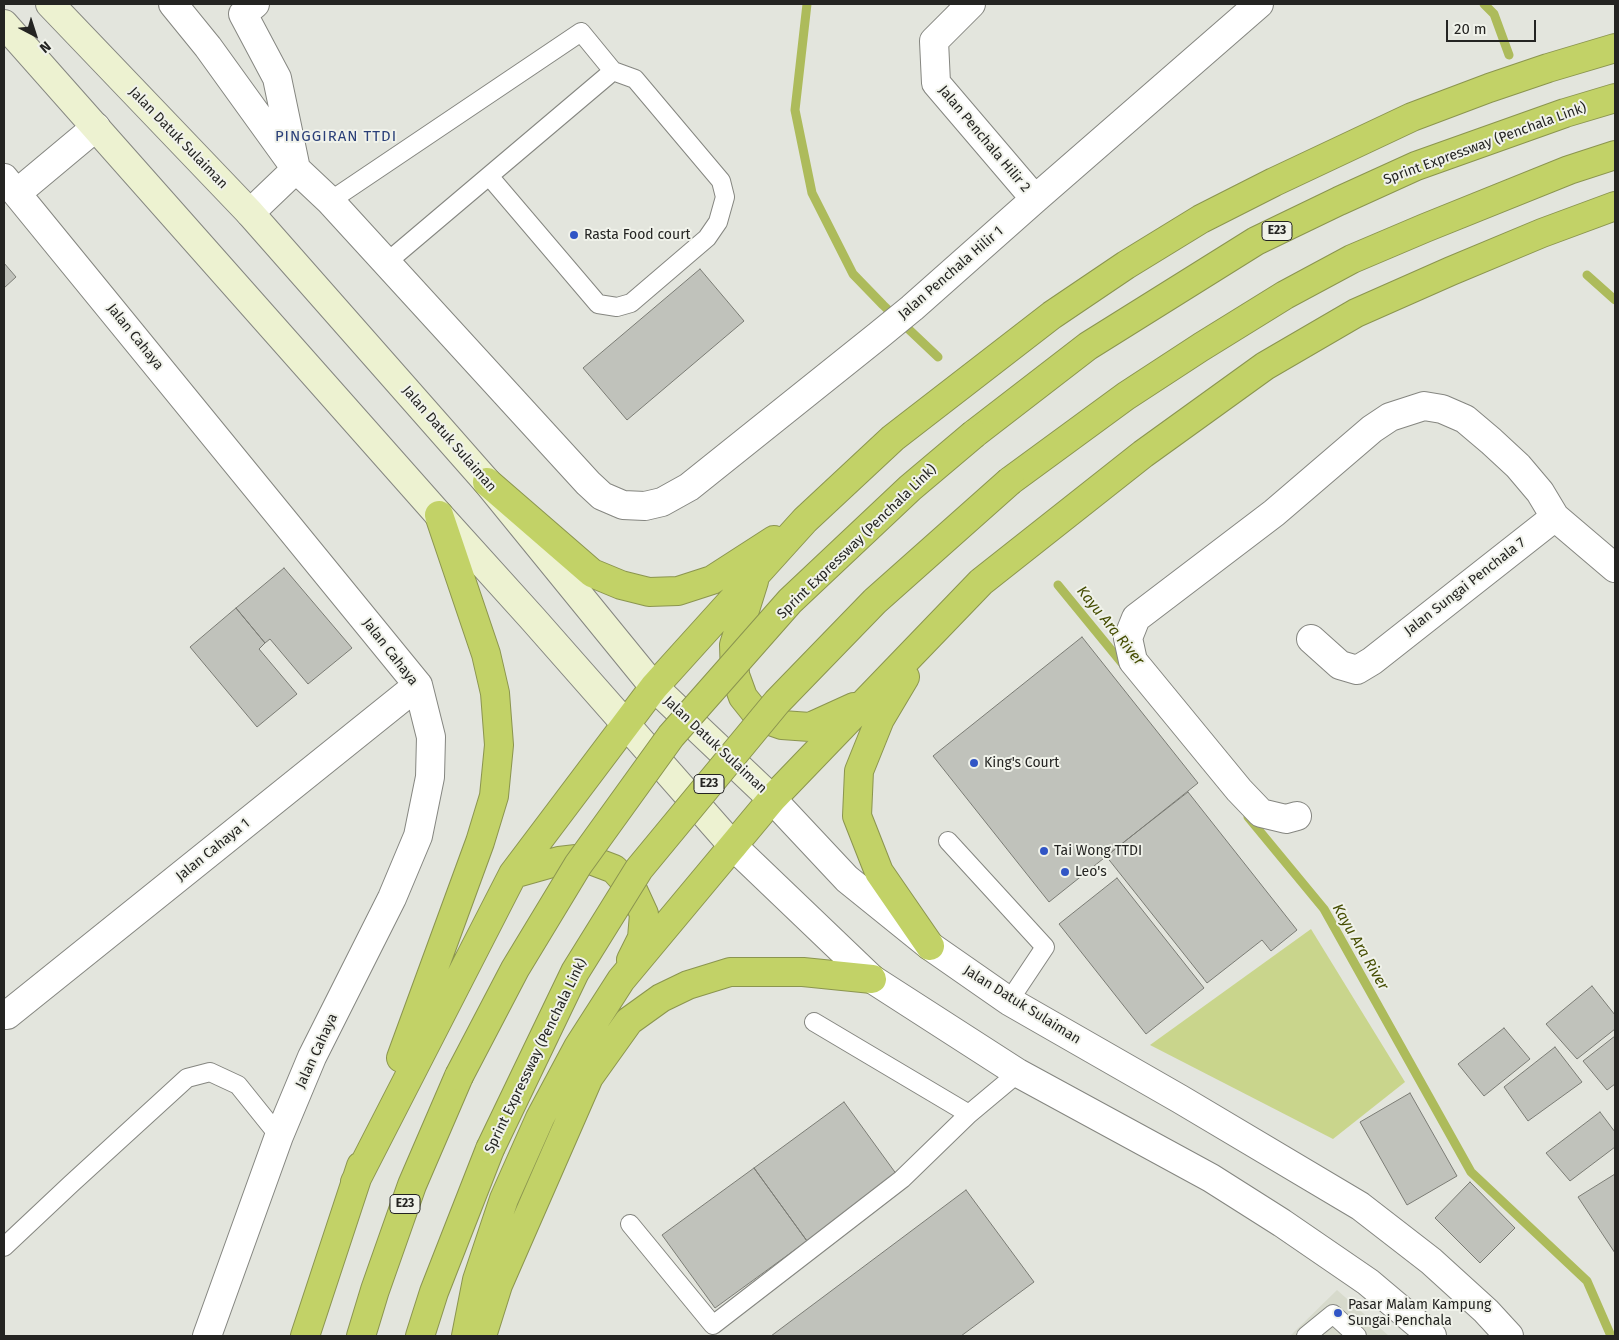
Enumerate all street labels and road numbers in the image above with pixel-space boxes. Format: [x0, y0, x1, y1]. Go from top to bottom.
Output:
street label: Jalan Penchala Hilir 2 [934, 82, 1034, 196]
street label: Jalan Datuk Sulaiman [125, 84, 231, 192]
street label: Sprint Expressway (Penchala Link) [1381, 99, 1589, 189]
road number: E23 [1262, 222, 1292, 240]
street label: Jalan Penchala Hilir 1 [895, 223, 1007, 323]
street label: Jalan Cahaya [103, 300, 167, 374]
street label: Jalan Datuk Sulaiman [398, 383, 500, 495]
street label: Sprint Expressway (Penchala Link) [774, 461, 940, 623]
street label: Jalan Sungai Penchala 7 [1401, 534, 1529, 640]
street label: Jalan Cahaya [359, 615, 421, 689]
street label: Jalan Datuk Sulaiman [660, 693, 770, 797]
road number: E23 [694, 774, 724, 794]
street label: Jalan Cahaya 1 [173, 815, 253, 885]
street label: Sprint Expressway (Penchala Link) [481, 956, 591, 1156]
street label: Jalan Datuk Sulaiman [960, 962, 1084, 1048]
street label: Jalan Cahaya [292, 1011, 342, 1091]
road number: E23 [390, 1194, 420, 1214]

